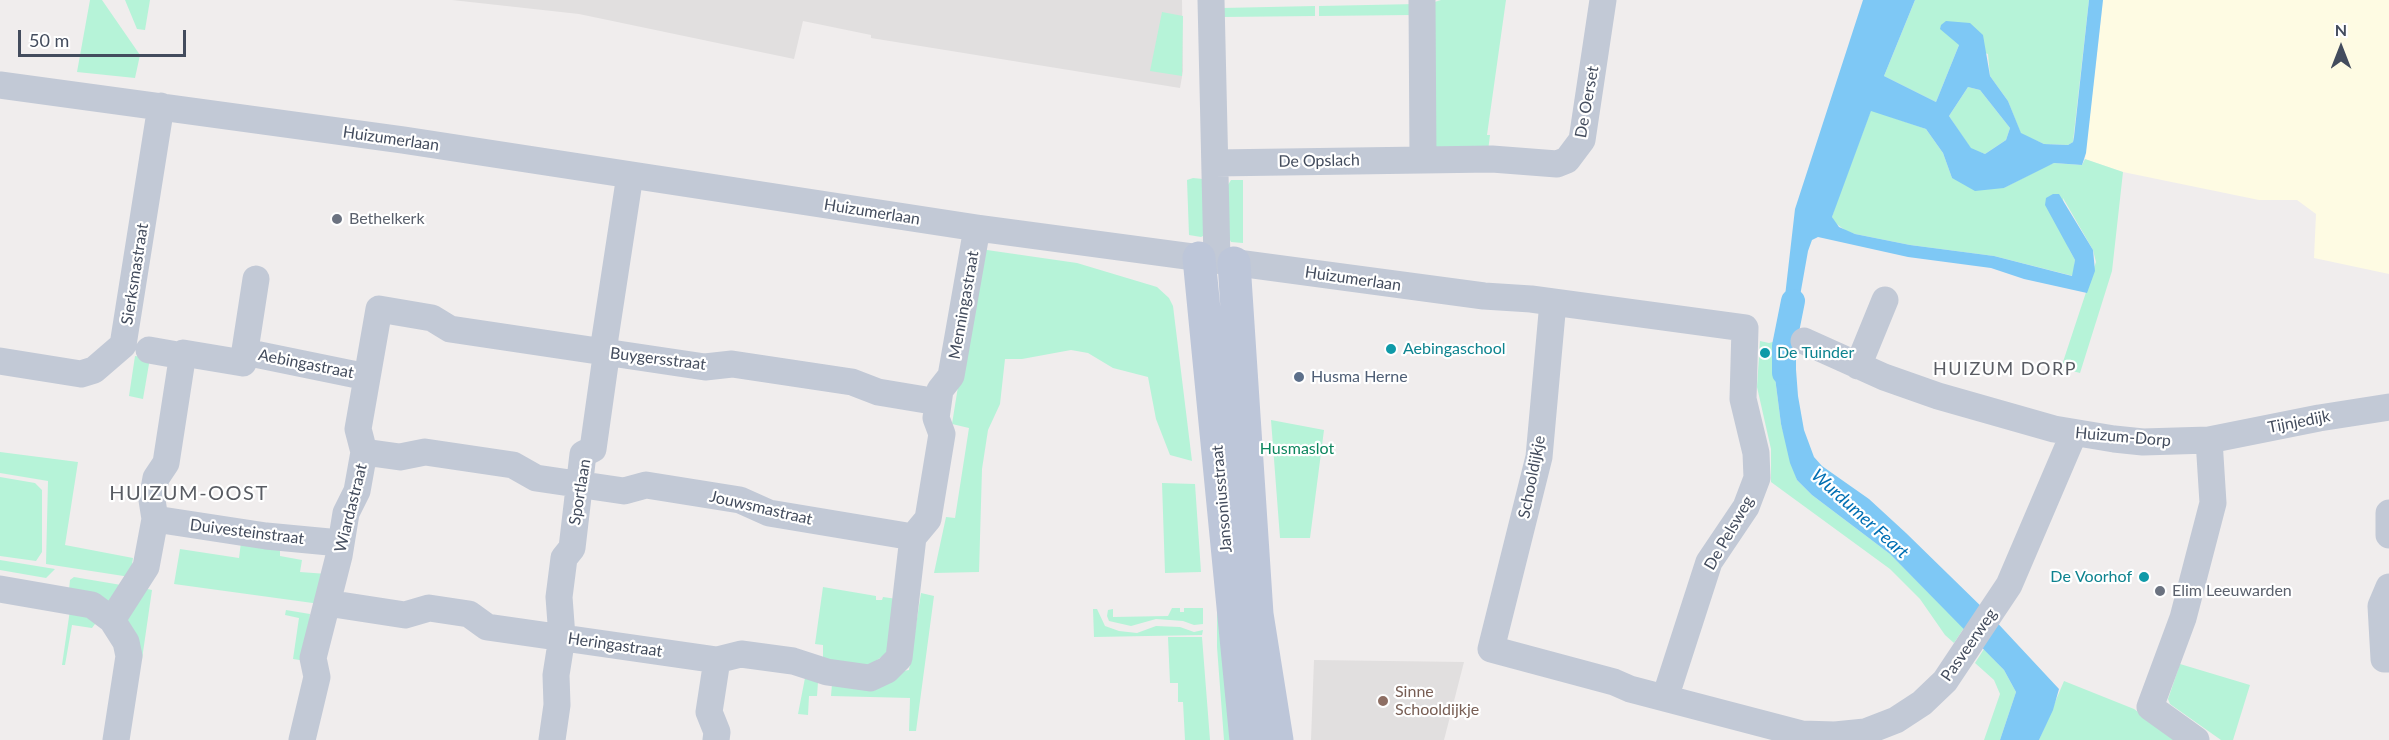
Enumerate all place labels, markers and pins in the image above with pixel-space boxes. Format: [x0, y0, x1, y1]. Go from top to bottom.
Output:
place label: Bethelkerk [349, 209, 425, 229]
marker: Bethelkerk [330, 212, 344, 226]
place label: Aebingaschool [1403, 339, 1505, 359]
marker: Aebingaschool [1384, 342, 1398, 356]
place label: De Tuinder [1777, 343, 1854, 363]
marker: De Tuinder [1758, 346, 1772, 360]
place label: Husma Herne [1311, 367, 1408, 387]
marker: Husma Herne [1292, 370, 1306, 384]
place label: De Voorhof [2050, 567, 2132, 587]
marker: De Voorhof [2137, 570, 2151, 584]
place label: Elim Leeuwarden [2172, 581, 2292, 601]
marker: Elim Leeuwarden [2153, 584, 2167, 598]
place label: Sinne Schooldijkje [1395, 682, 1479, 720]
marker: Sinne Schooldijkje [1376, 694, 1390, 708]

